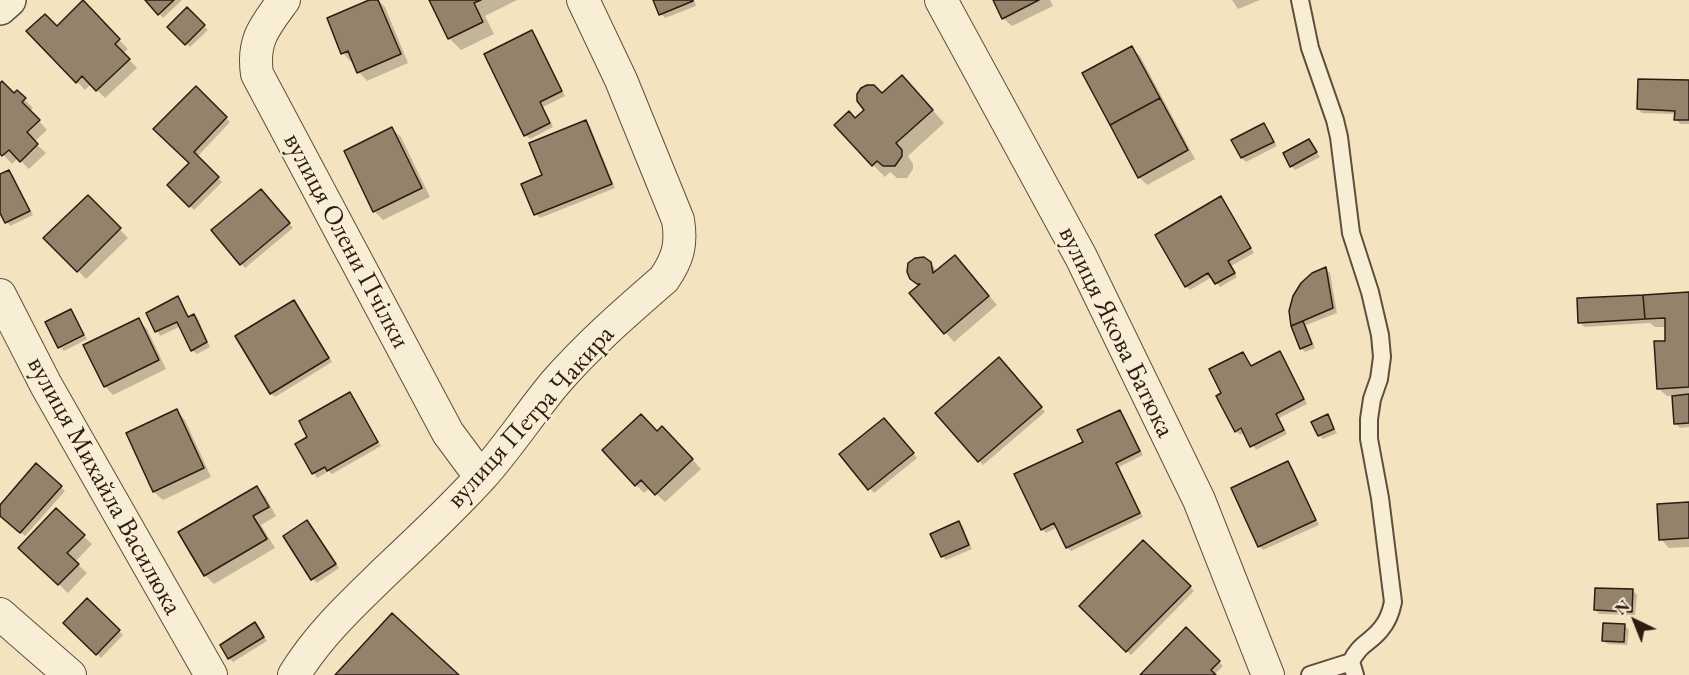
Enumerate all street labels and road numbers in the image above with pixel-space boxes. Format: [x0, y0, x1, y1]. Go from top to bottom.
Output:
street label: вулиця Олени Пчілки [276, 128, 416, 354]
street label: вулиця Якова Батюка [1051, 221, 1181, 443]
street label: вулиця Петра Чакира [440, 319, 622, 515]
street label: вулиця Михайла Василюка [19, 351, 189, 621]

